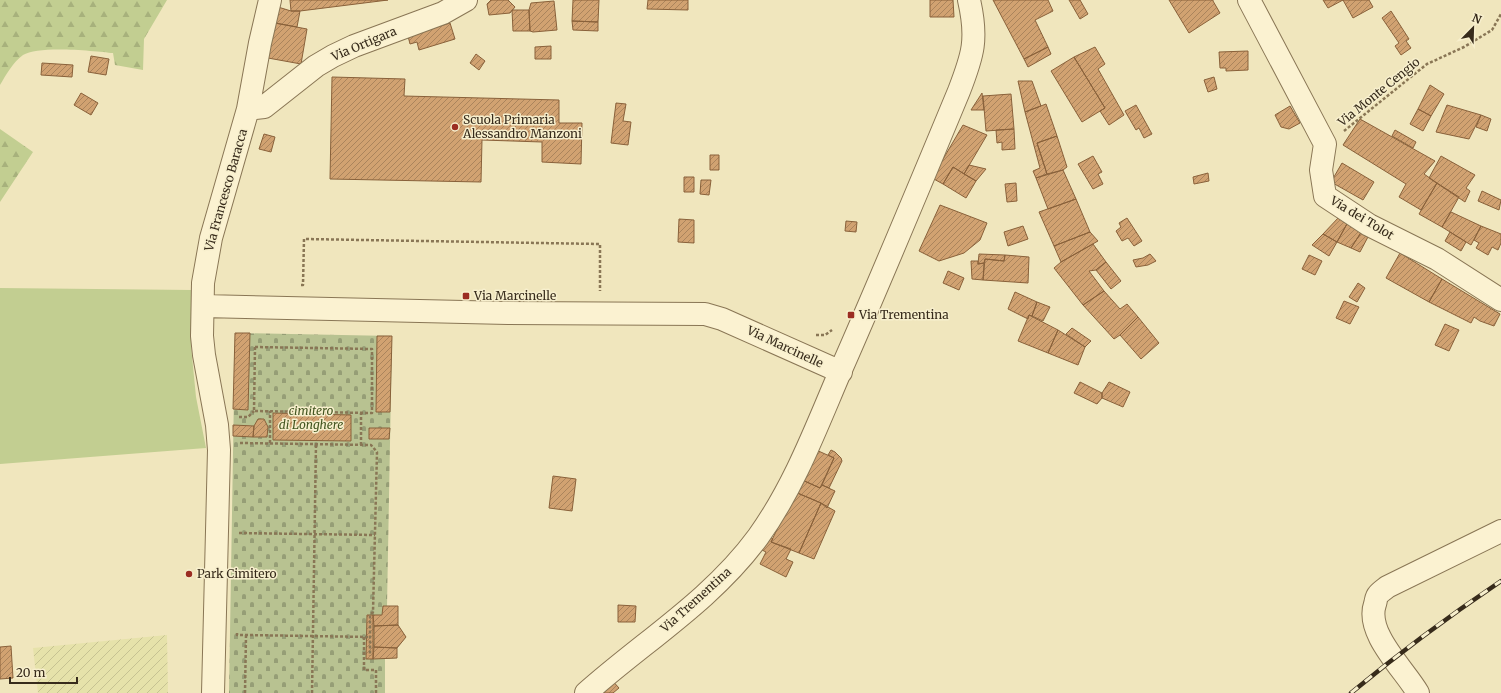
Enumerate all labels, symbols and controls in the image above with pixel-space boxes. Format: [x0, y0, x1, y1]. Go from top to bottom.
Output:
north arrow [1453, 8, 1493, 48]
text: N [1470, 11, 1484, 27]
street label: Via Ortigara [328, 23, 399, 64]
street label: Via Monte Cengio [1334, 54, 1423, 130]
place label: Scuola Primaria Alessandro Manzoni [462, 112, 582, 141]
marker: Scuola Primaria Alessandro Manzoni [450, 122, 460, 132]
street label: Via Francesco Baracca [201, 126, 250, 254]
street label: Via dei Tolot [1327, 192, 1397, 243]
place label: Via Marcinelle [473, 288, 556, 303]
marker: Via Marcinelle [461, 291, 471, 301]
place label: Via Trementina [858, 307, 949, 322]
marker: Via Trementina [846, 310, 856, 320]
street label: Via Marcinelle [744, 322, 826, 371]
park label: cimitero di Longhere [279, 403, 343, 432]
street label: Via Trementina [657, 564, 734, 636]
place label: Park Cimitero [197, 566, 276, 581]
marker: Park Cimitero [184, 569, 194, 579]
scale bar [10, 659, 77, 685]
text: 20 m [16, 665, 45, 680]

